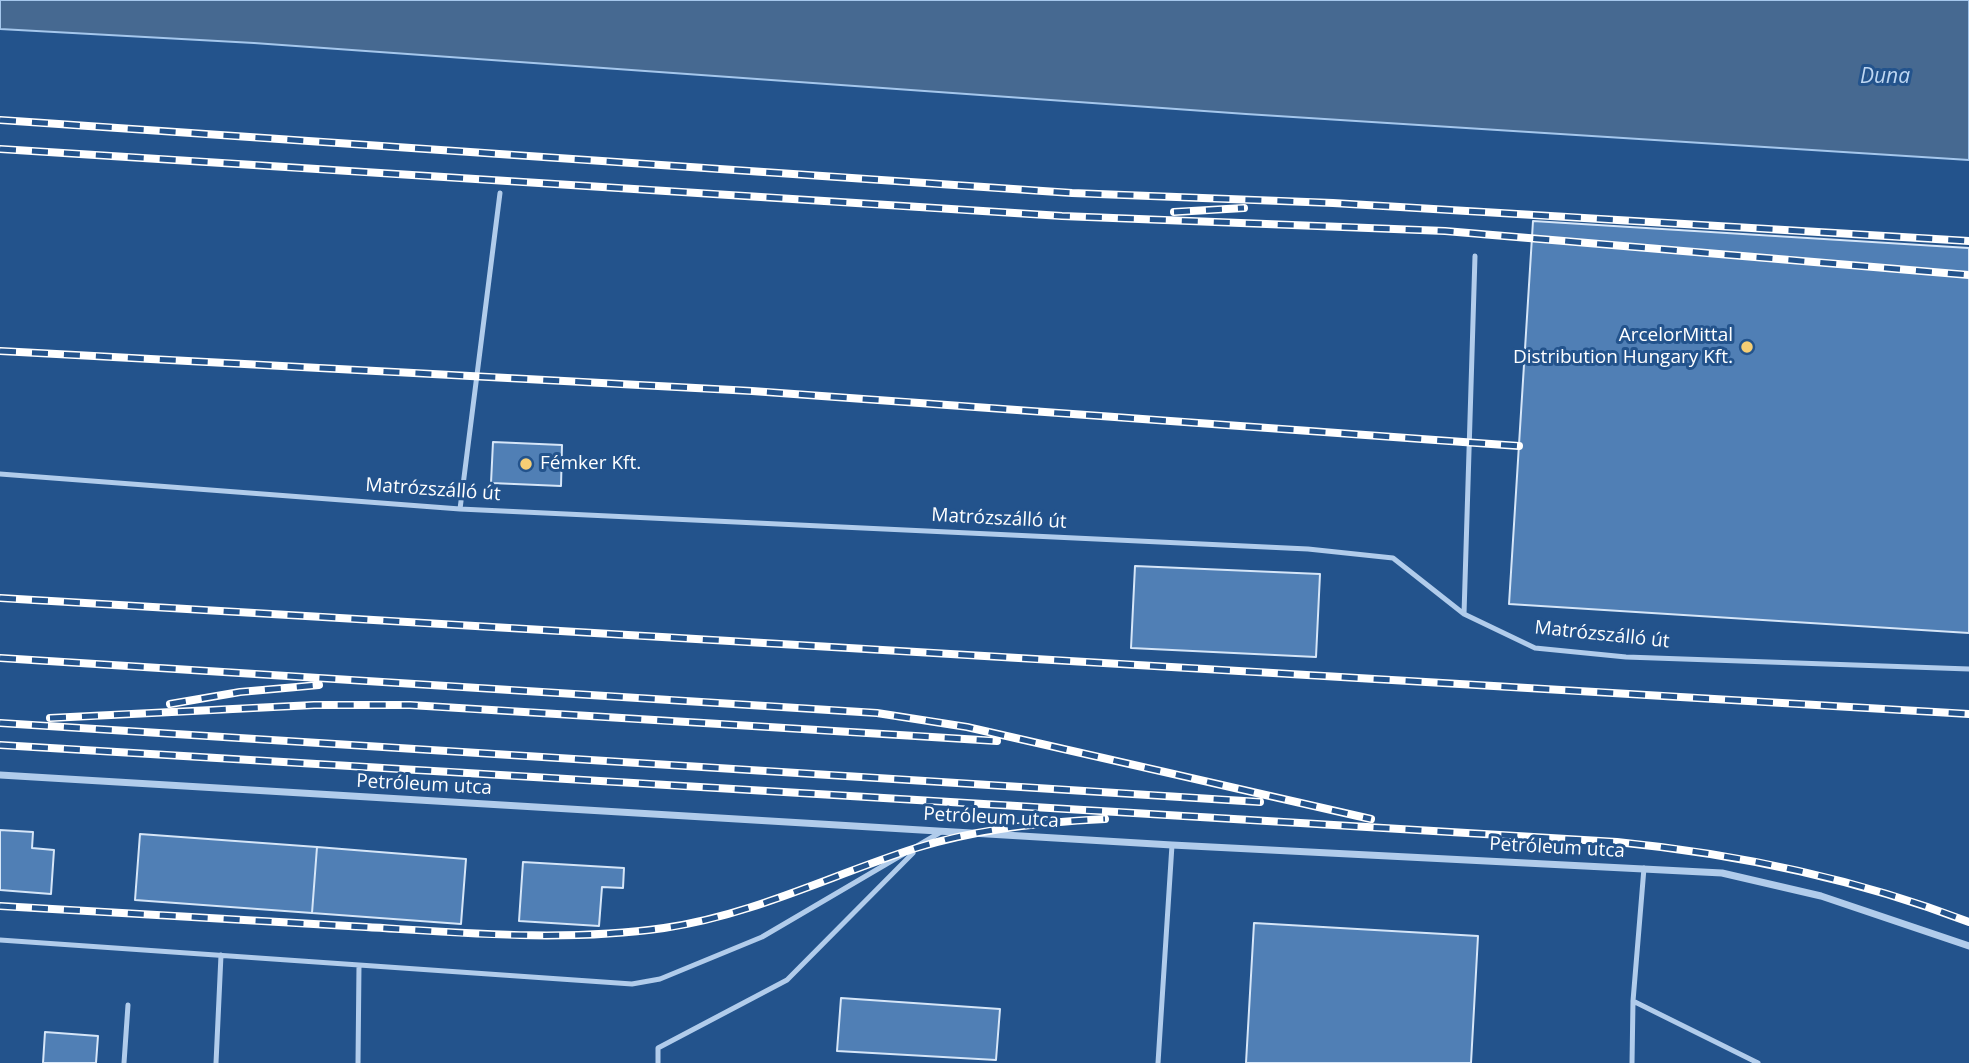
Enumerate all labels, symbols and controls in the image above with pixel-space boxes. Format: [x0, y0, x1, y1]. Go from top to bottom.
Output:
water label: Duna [1860, 64, 1910, 90]
place label: ArcelorMittal Distribution Hungary Kft. [1513, 325, 1733, 369]
marker: ArcelorMittal Distribution Hungary Kft. [1739, 339, 1755, 355]
place label: Fémker Kft. [540, 453, 641, 475]
marker: Fémker Kft. [518, 456, 534, 472]
street label: Matrózszálló út [365, 474, 501, 506]
street label: Matrózszálló út [931, 504, 1067, 534]
street label: Matrózszálló út [1533, 617, 1671, 653]
street label: Petróleum utca [356, 770, 492, 800]
street label: Petróleum utca [923, 803, 1059, 833]
street label: Petróleum utca [1489, 833, 1625, 863]

